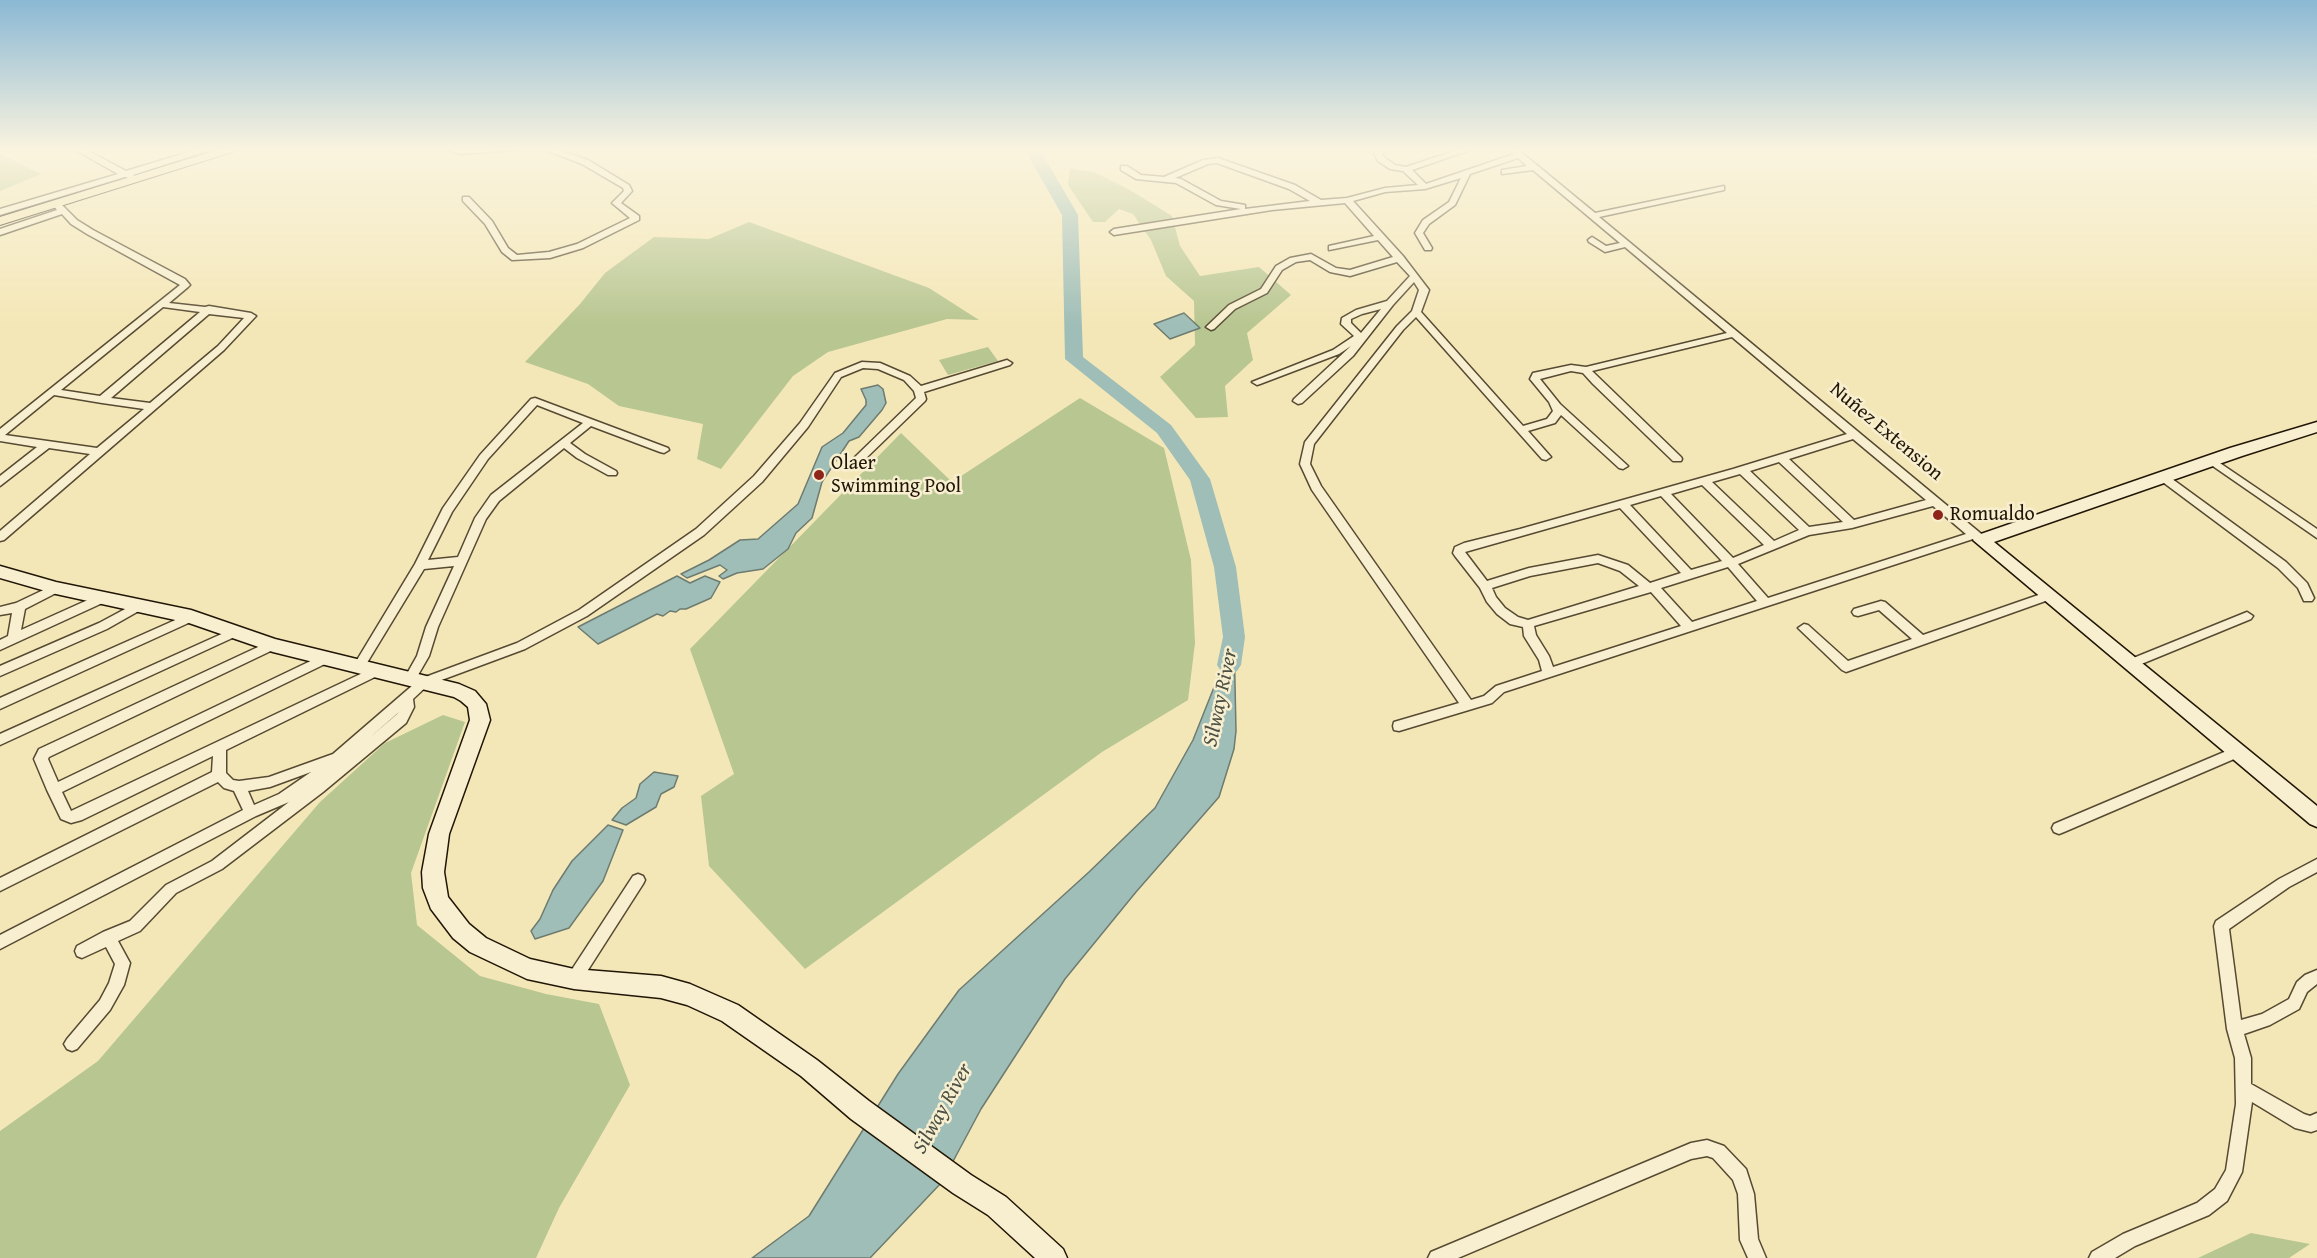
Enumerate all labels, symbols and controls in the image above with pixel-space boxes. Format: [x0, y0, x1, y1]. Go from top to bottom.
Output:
street label: Nuñez Extension [1824, 378, 1948, 486]
place label: Olaer Swimming Pool [831, 452, 961, 499]
marker: Olaer Swimming Pool [812, 468, 826, 482]
place label: Romualdo [1950, 503, 2035, 527]
marker: Romualdo [1931, 508, 1945, 522]
water label: Silway River [1198, 647, 1244, 749]
water label: Silway River [908, 1059, 978, 1159]

